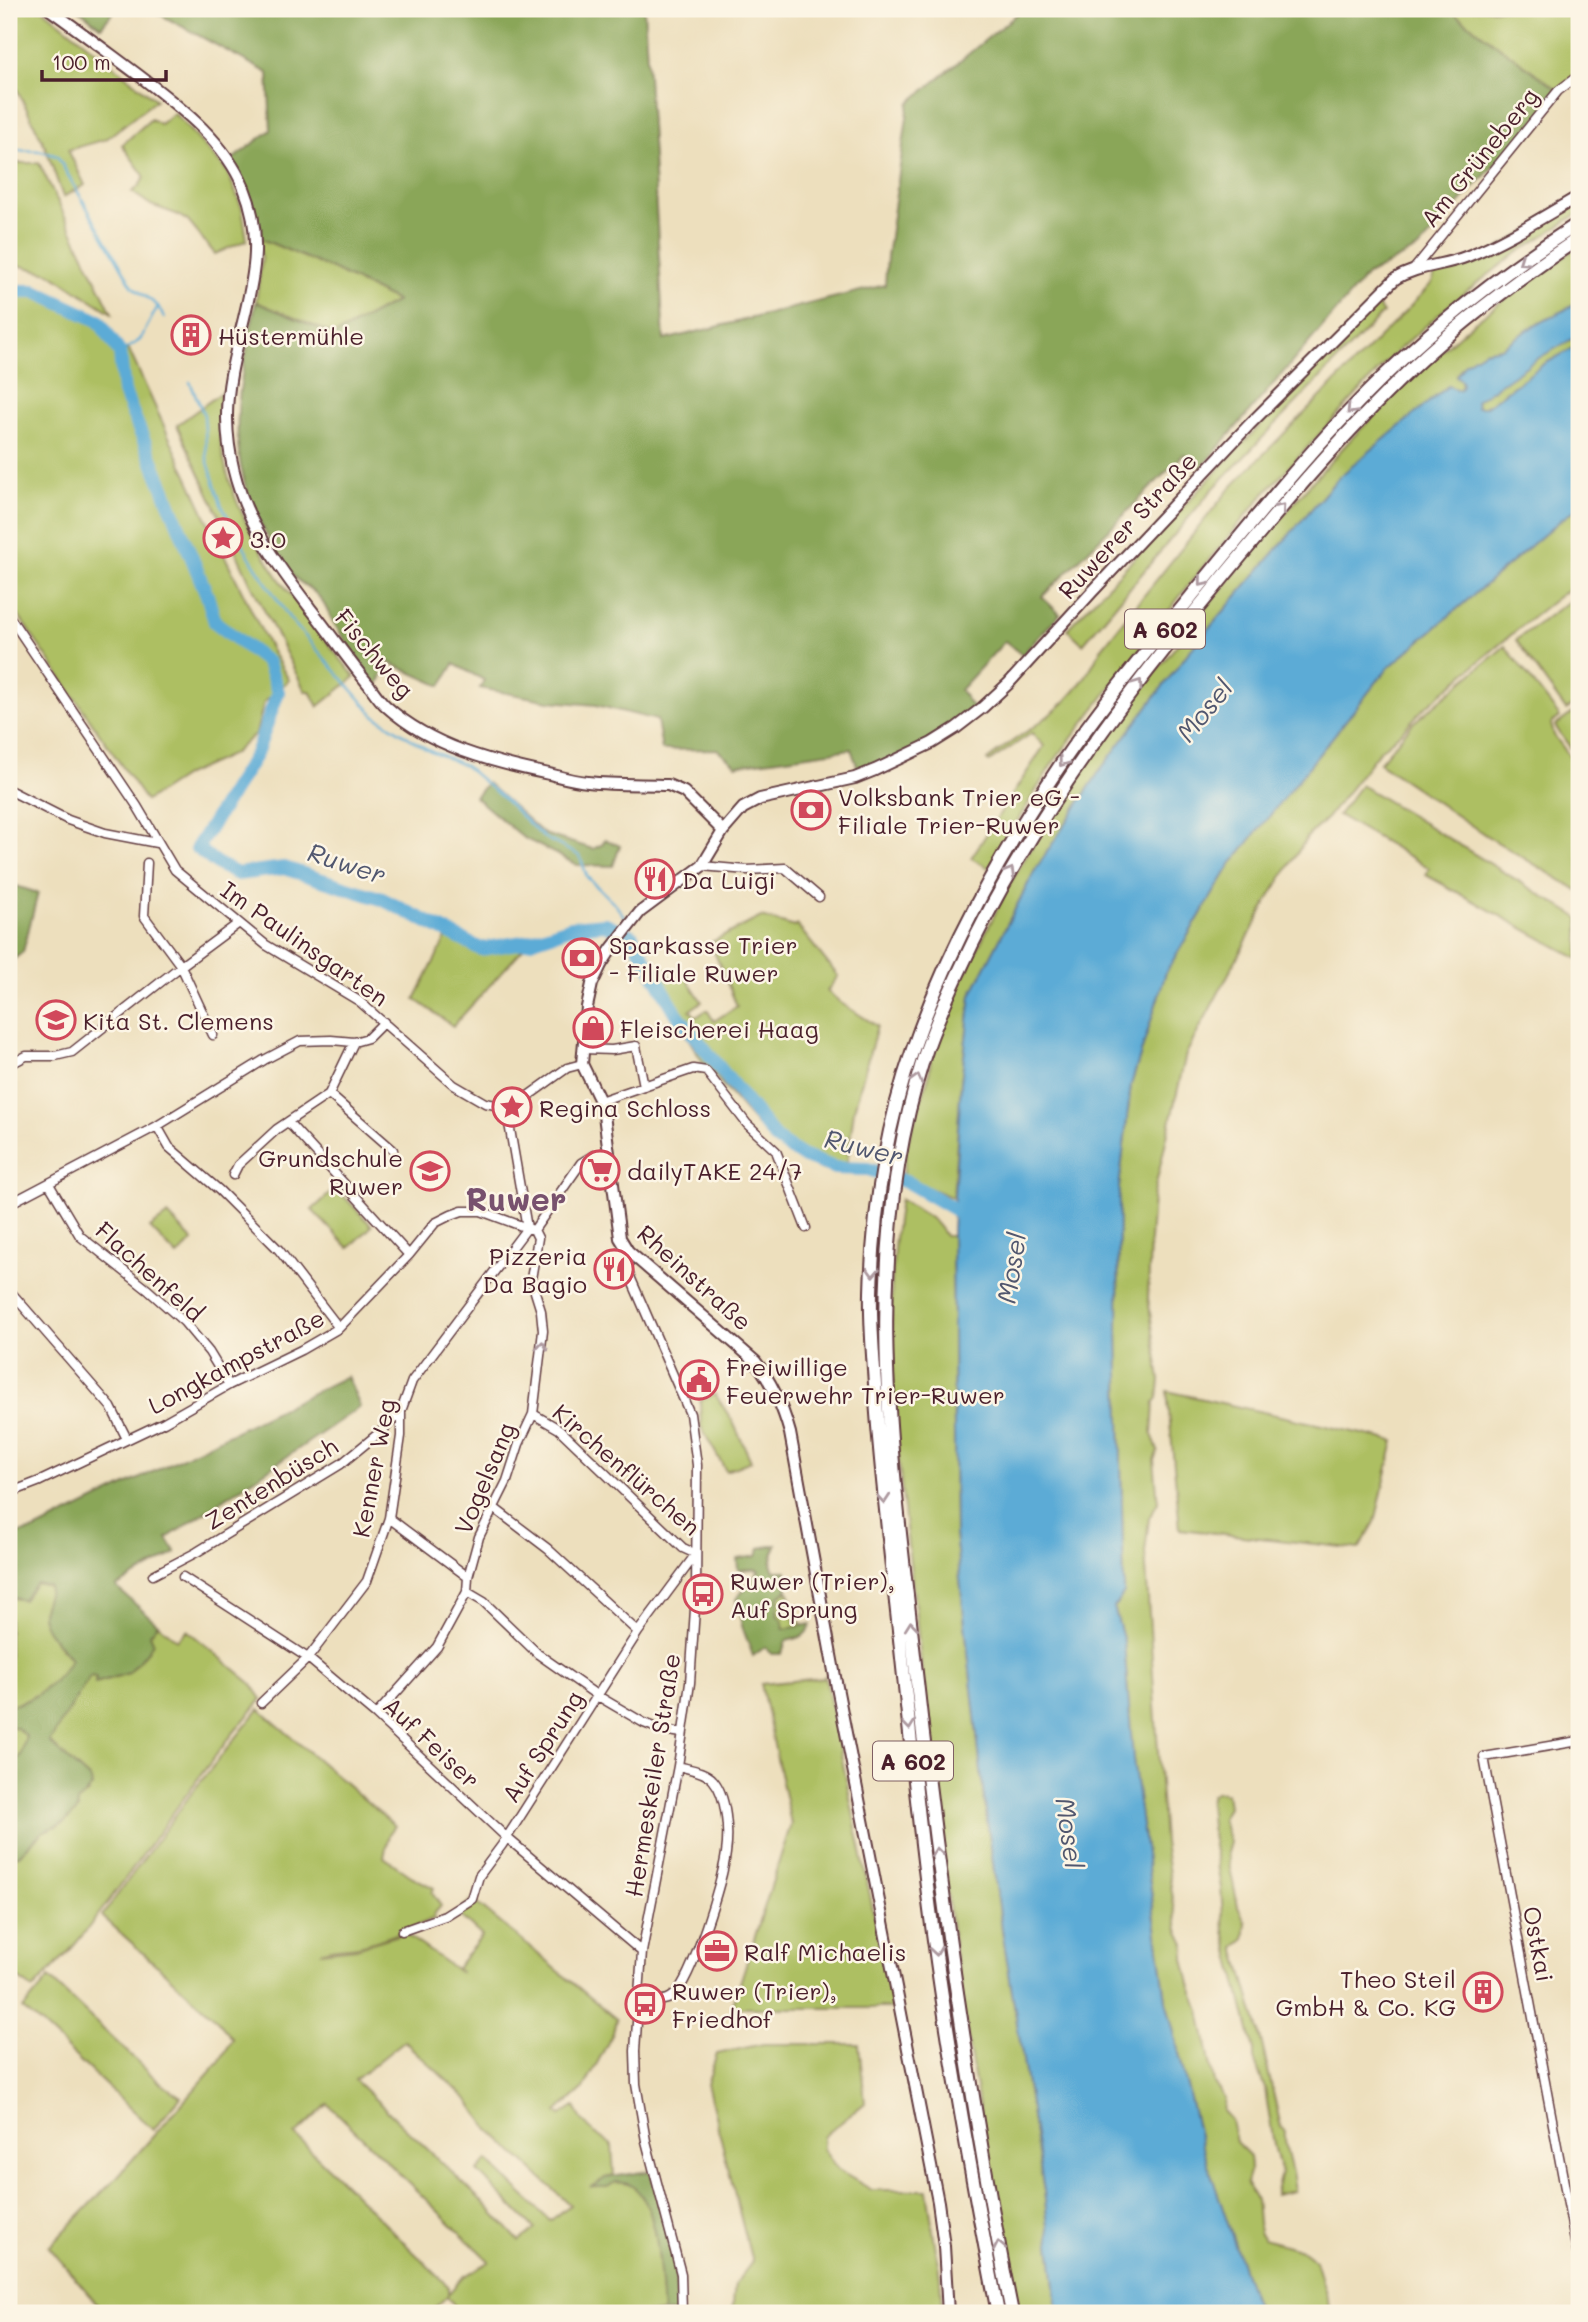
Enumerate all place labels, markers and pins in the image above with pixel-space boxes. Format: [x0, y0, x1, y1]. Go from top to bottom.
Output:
building icon: Hüstermühle [170, 314, 212, 356]
place label: Hüstermühle [218, 320, 364, 351]
place icon: 3.0 [202, 517, 244, 559]
place label: 3.0 [250, 523, 286, 554]
place label: Volksbank Trier eG - Filiale Trier-Ruwer [838, 781, 1080, 840]
bank icon: Volksbank Trier eG - Filiale Trier-Ruwer [790, 789, 832, 831]
restaurant icon: Da Luigi [634, 858, 676, 900]
place label: Da Luigi [682, 864, 775, 895]
place label: Sparkasse Trier - Filiale Ruwer [609, 929, 798, 988]
bank icon: Sparkasse Trier - Filiale Ruwer [561, 937, 603, 979]
school or university icon: Kita St. Clemens [35, 999, 77, 1041]
place label: Kita St. Clemens [83, 1005, 274, 1036]
shop icon: Fleischerei Haag [572, 1007, 614, 1049]
place label: Fleischerei Haag [620, 1013, 819, 1044]
place icon: Regina Schloss [491, 1086, 533, 1128]
place label: Regina Schloss [539, 1092, 711, 1123]
place label: Grundschule Ruwer [258, 1142, 403, 1201]
supermarket icon: dailyTAKE 24/7 [579, 1149, 621, 1191]
school or university icon: Grundschule Ruwer [409, 1150, 451, 1192]
place label: dailyTAKE 24/7 [627, 1155, 802, 1186]
place label: Pizzeria Da Bagio [483, 1240, 587, 1299]
restaurant icon: Pizzeria Da Bagio [593, 1248, 635, 1290]
place label: Freiwillige Feuerwehr Trier-Ruwer [726, 1351, 1005, 1410]
public building icon: Freiwillige Feuerwehr Trier-Ruwer [678, 1359, 720, 1401]
place label: Ruwer (Trier), Auf Sprung [730, 1565, 895, 1624]
bus stop icon: Ruwer (Trier), Auf Sprung [682, 1573, 724, 1615]
office icon: Ralf Michaelis [696, 1930, 738, 1972]
place label: Ralf Michaelis [744, 1936, 906, 1967]
place label: Theo Steil GmbH & Co. KG [1275, 1963, 1456, 2022]
building icon: Theo Steil GmbH & Co. KG [1462, 1971, 1504, 2013]
place label: Ruwer (Trier), Friedhof [672, 1975, 837, 2034]
bus stop icon: Ruwer (Trier), Friedhof [624, 1983, 666, 2025]

